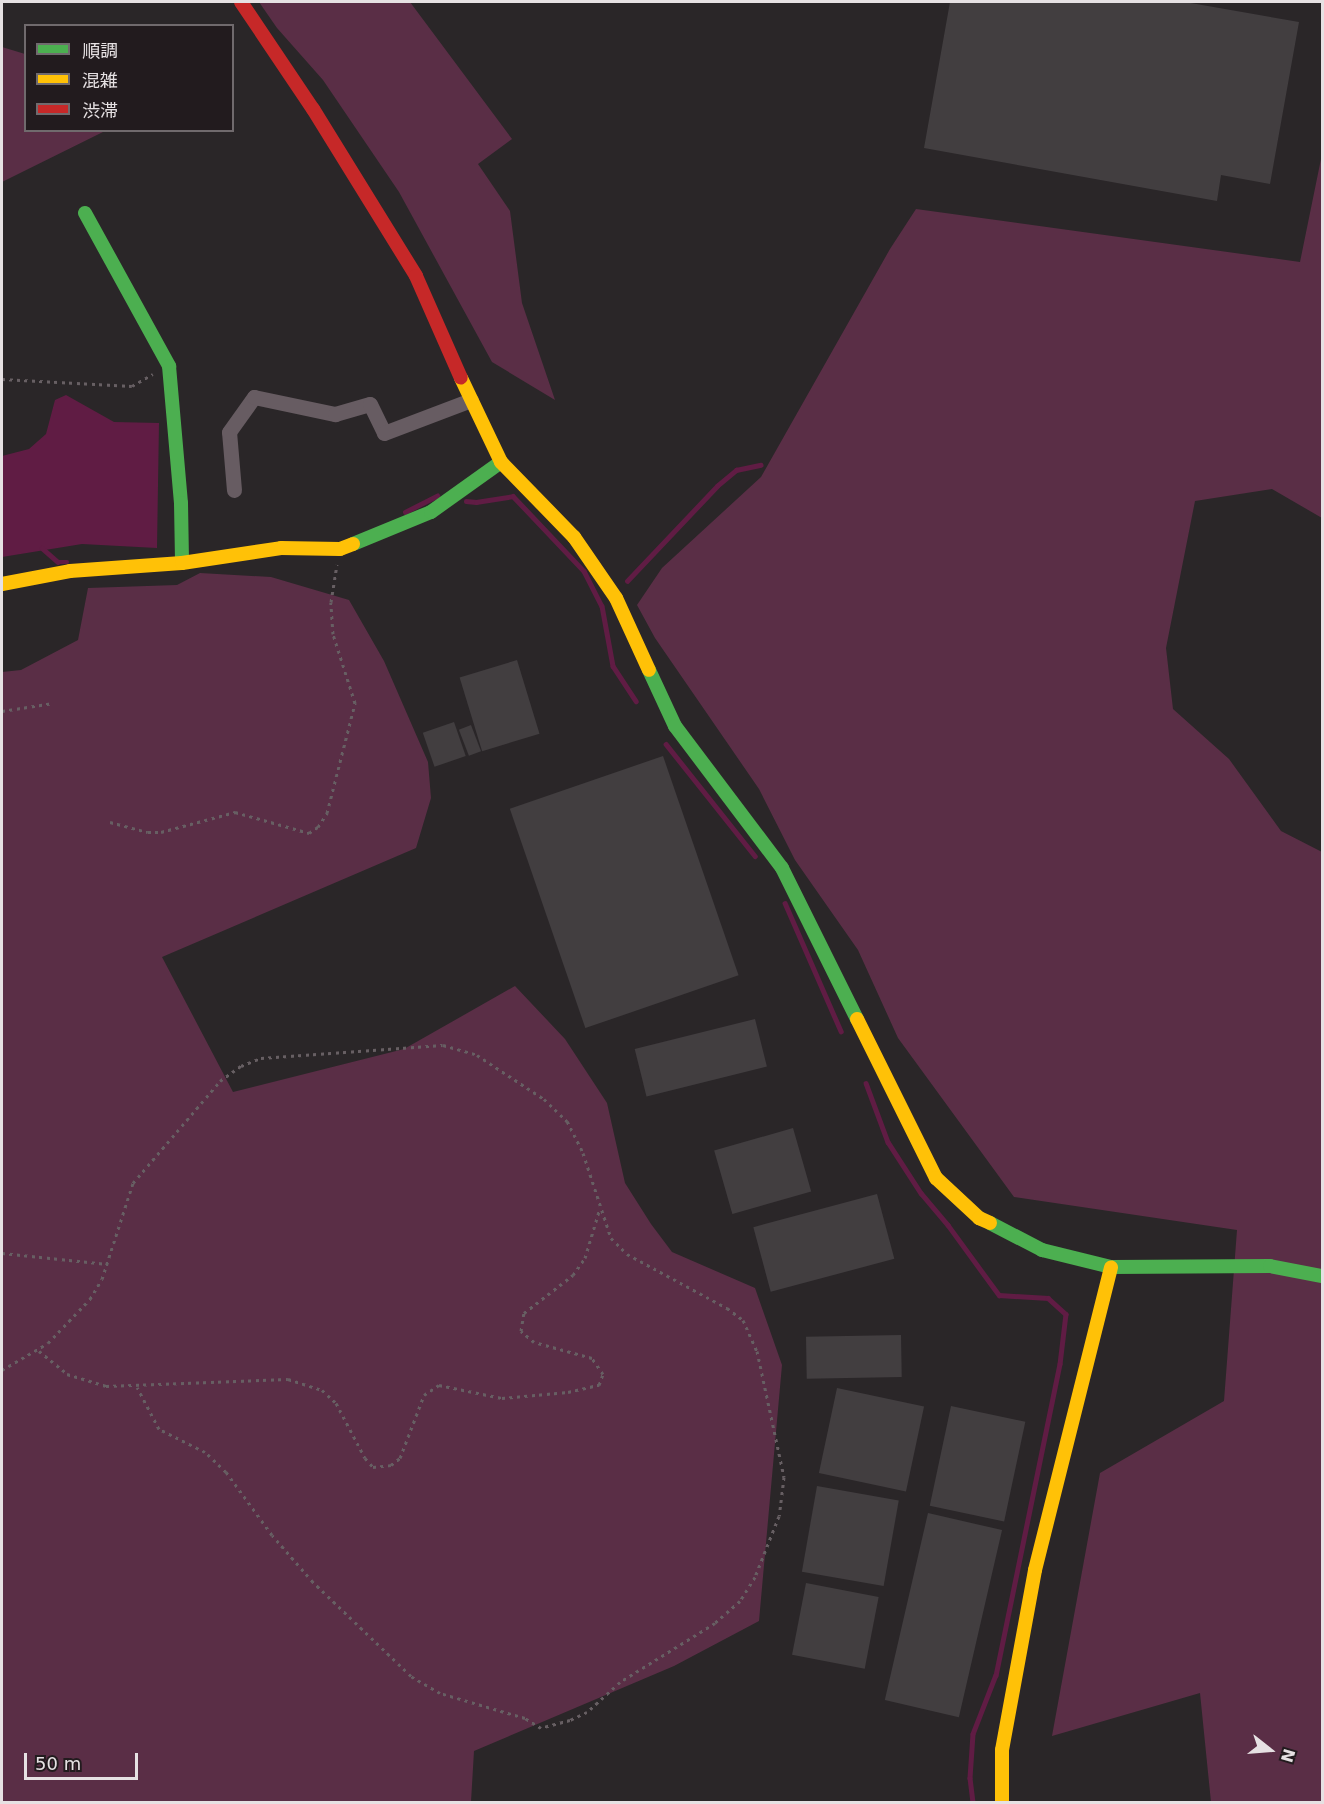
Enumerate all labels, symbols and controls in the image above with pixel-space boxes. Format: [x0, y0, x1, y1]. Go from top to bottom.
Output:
legend [24, 24, 234, 132]
text: 順調 [82, 40, 118, 61]
text: 混雑 [82, 70, 118, 91]
text: 渋滞 [82, 100, 118, 121]
north arrow [1240, 1720, 1300, 1780]
scale bar [27, 1741, 141, 1779]
text: N [1277, 1746, 1299, 1765]
text: 50 m [35, 1753, 81, 1774]

